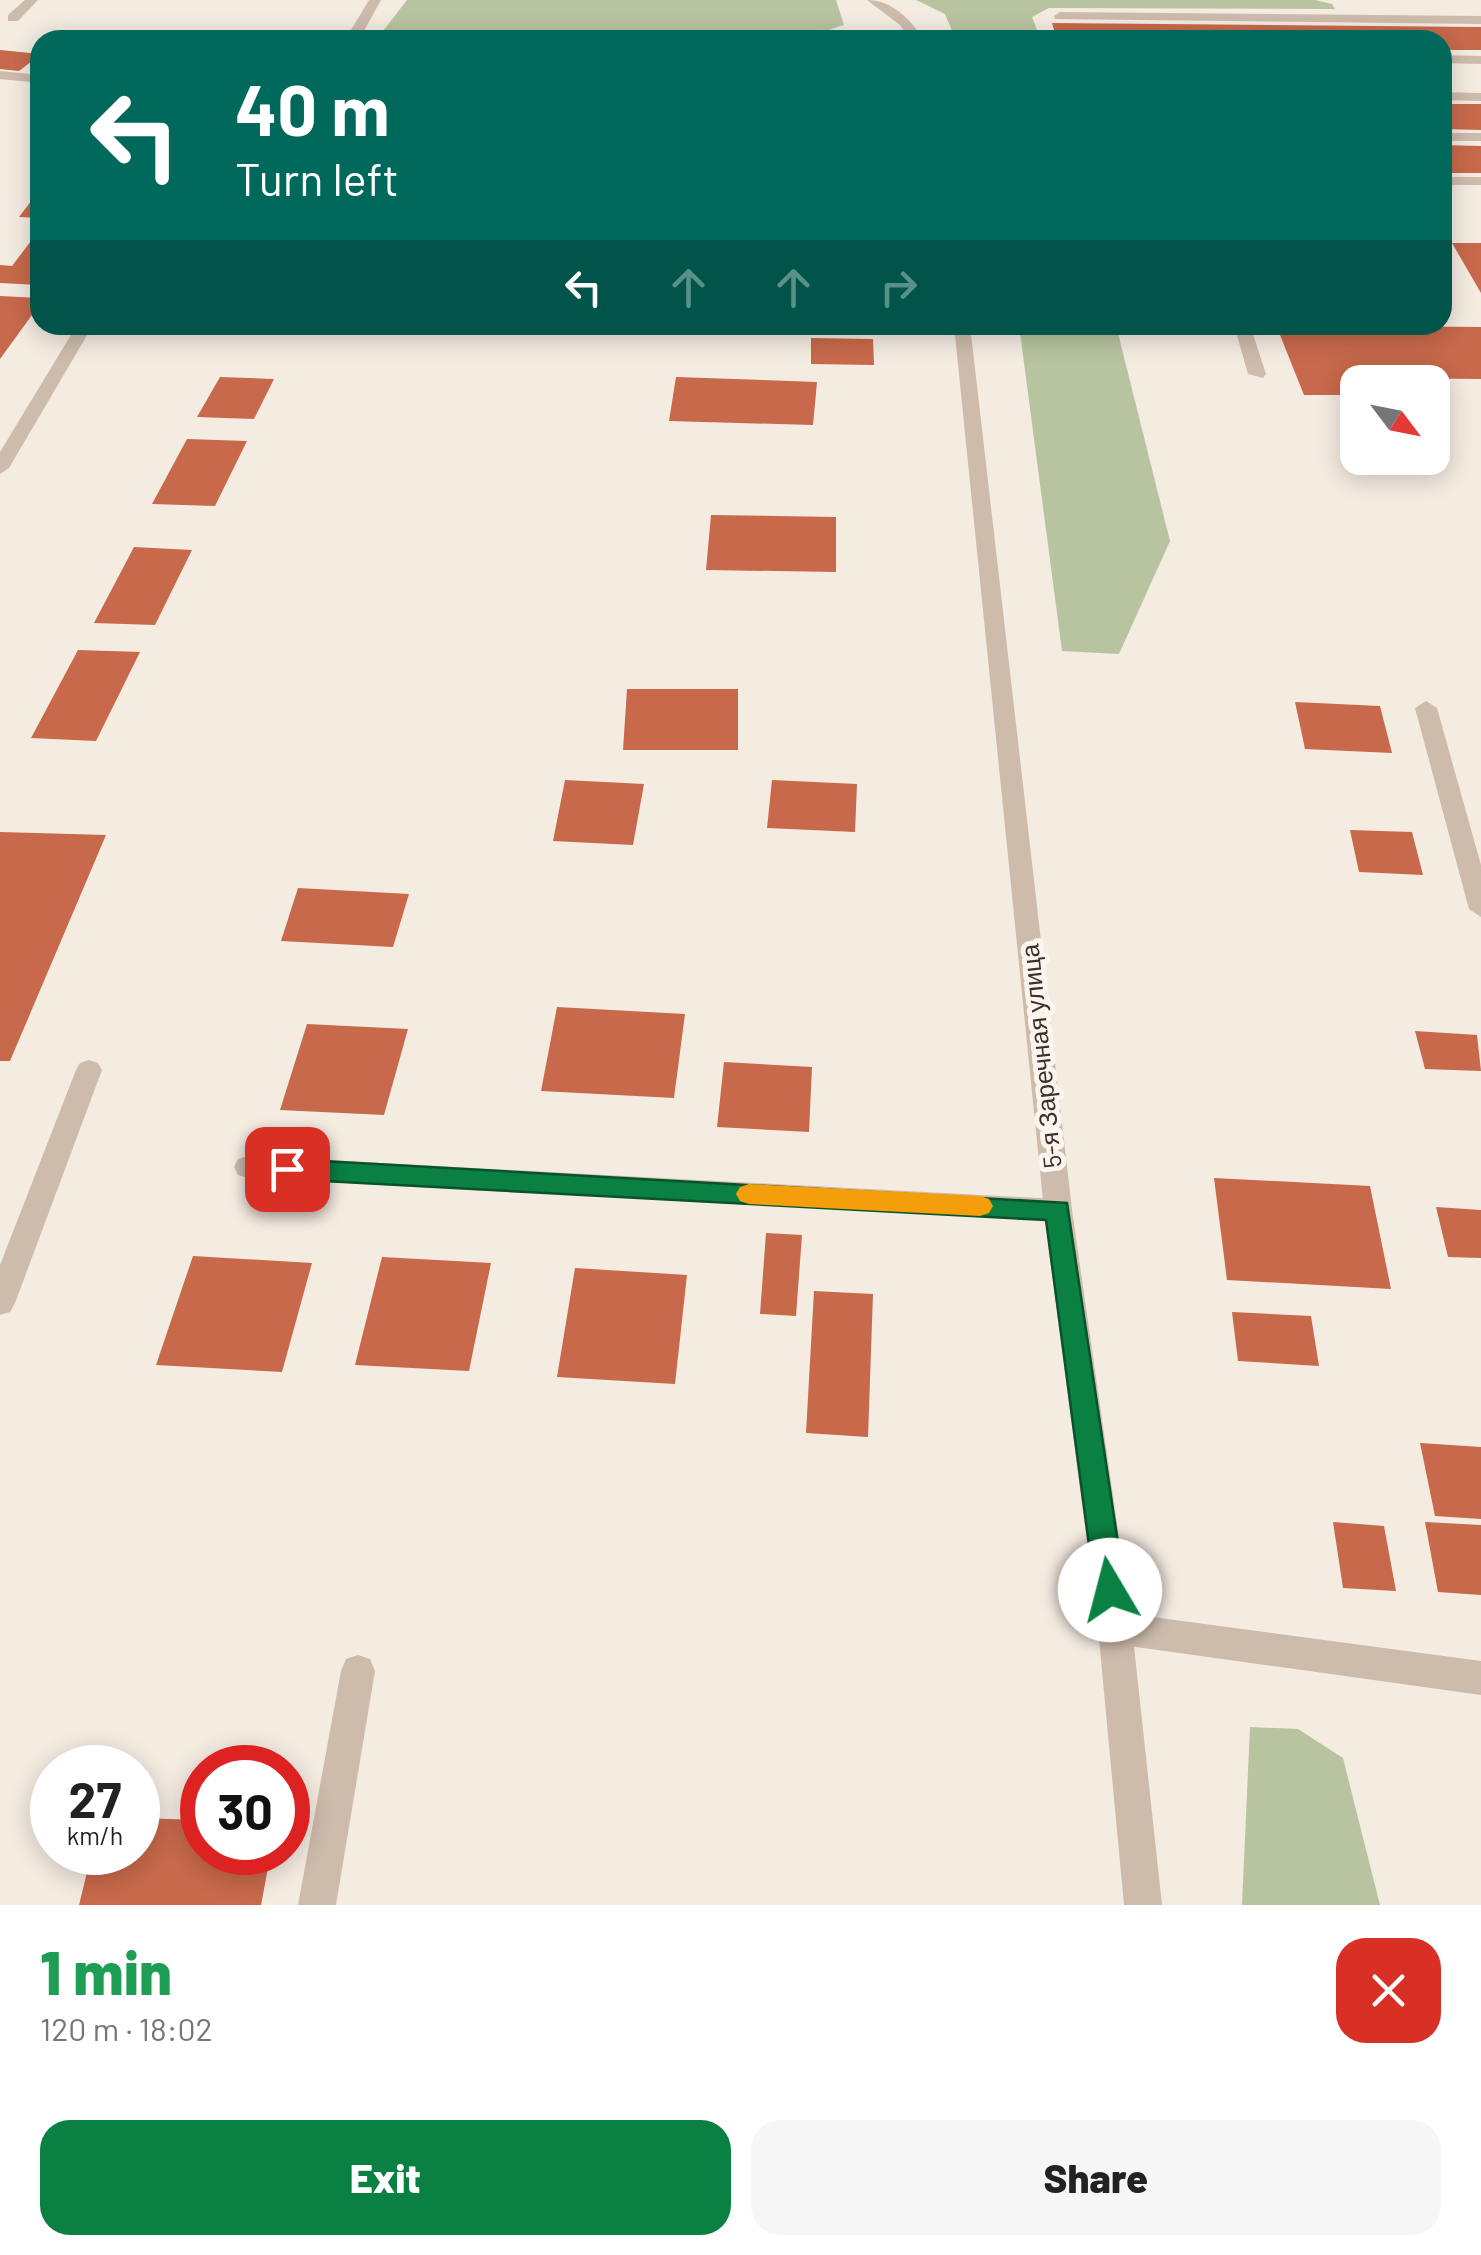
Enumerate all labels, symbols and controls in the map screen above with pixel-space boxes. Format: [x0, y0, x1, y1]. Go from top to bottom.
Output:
text: 40 m [235, 66, 390, 150]
icon: left [70, 70, 200, 200]
text: Turn left [235, 151, 399, 205]
icon: left [556, 260, 611, 315]
icon: ahead [661, 260, 716, 315]
icon: ahead [766, 260, 821, 315]
icon: right [871, 260, 926, 315]
north arrow [1340, 365, 1450, 475]
map controls [1340, 365, 1450, 475]
street label: 5-я Заречная улица [1013, 942, 1067, 1170]
pin [245, 1127, 330, 1212]
icon: arrive [260, 1142, 315, 1197]
position arrow [1058, 1538, 1162, 1642]
speed limit sign: 30 [180, 1745, 310, 1875]
text: 27 [69, 1768, 121, 1828]
text: km/h [67, 1820, 123, 1850]
text: 1 min [40, 1935, 172, 2007]
button: close [1336, 1938, 1441, 2043]
text: 120 m · 18:02 [40, 2009, 213, 2047]
button: Exit [40, 2120, 731, 2235]
button: Share [751, 2120, 1441, 2235]

